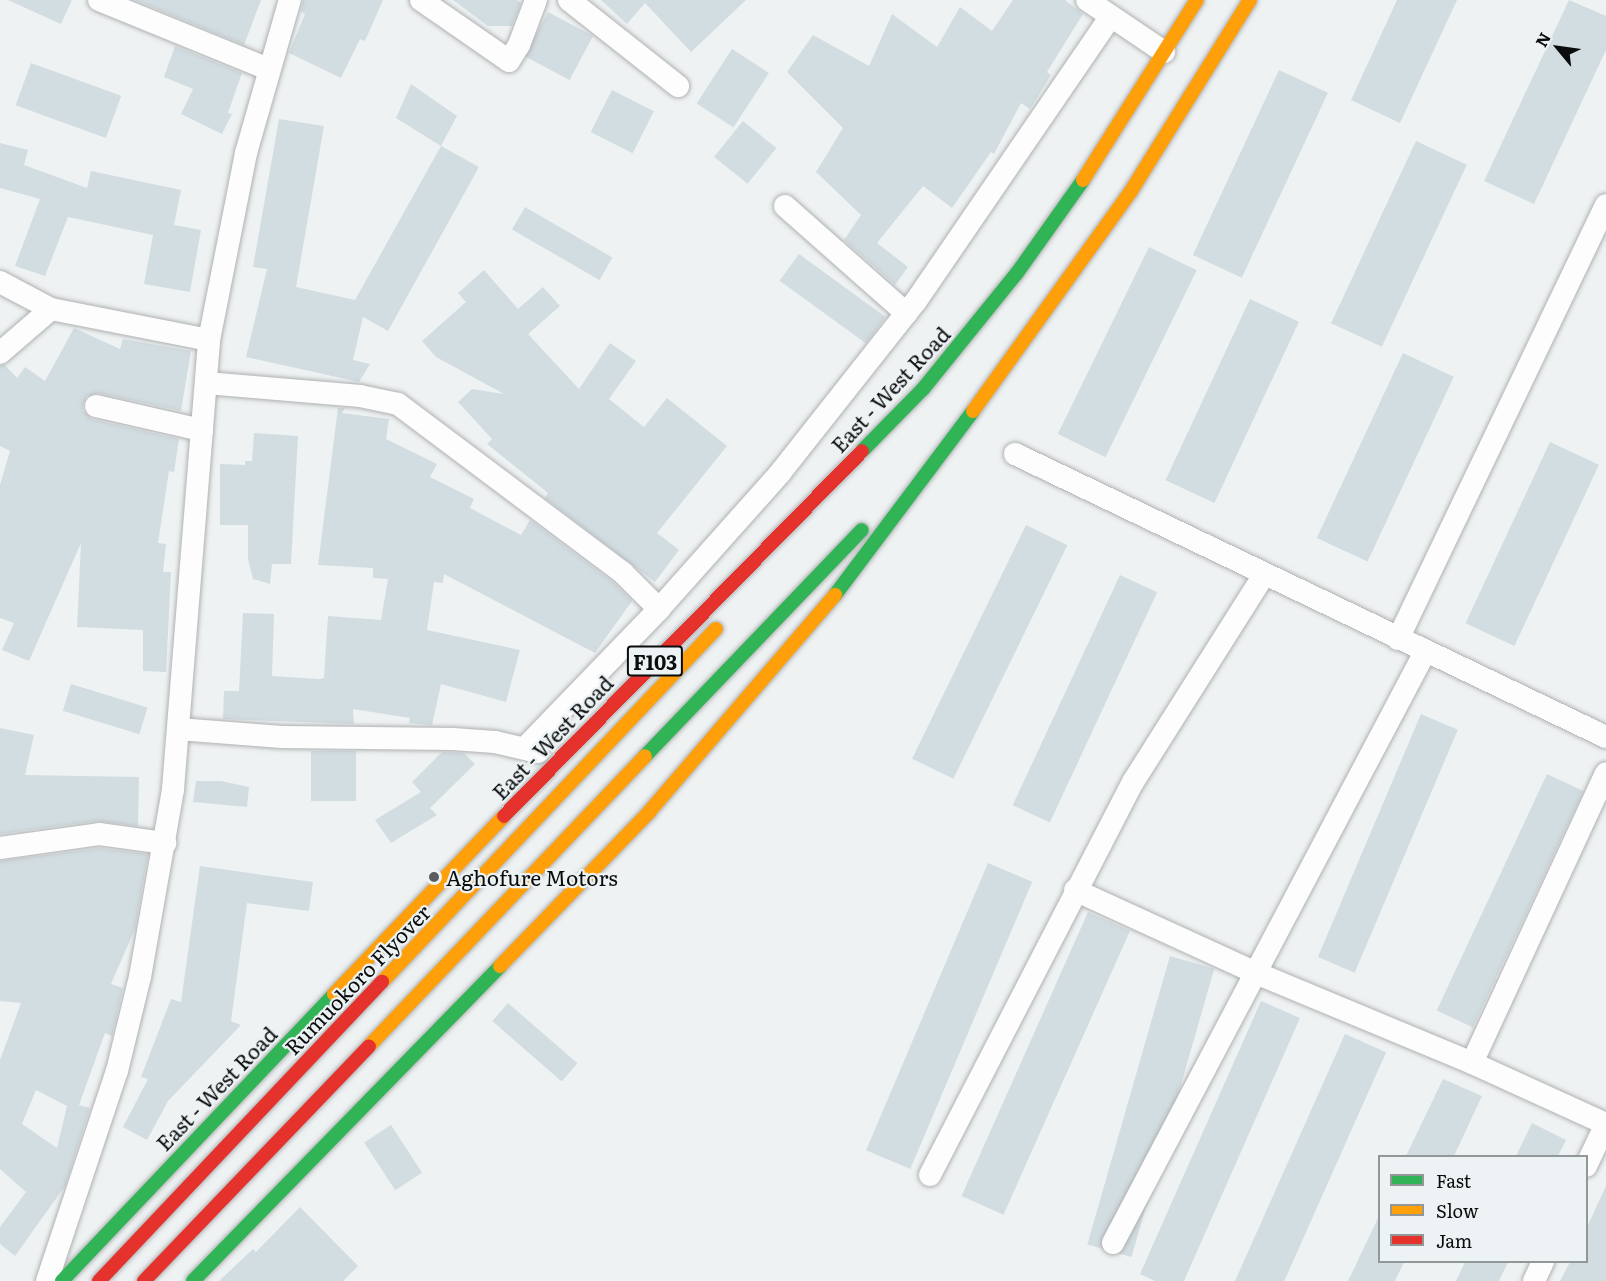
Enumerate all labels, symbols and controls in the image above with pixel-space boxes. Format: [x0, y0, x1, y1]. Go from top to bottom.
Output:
north arrow [1528, 18, 1588, 78]
text: N [1529, 28, 1556, 51]
street label: East - West Road [825, 321, 955, 457]
road number: F103 [626, 644, 684, 678]
street label: East - West Road [486, 670, 618, 804]
place label: Aghofure Motors [446, 864, 618, 890]
marker: Aghofure Motors [427, 870, 441, 884]
street label: Rumuokoro Flyover [279, 899, 435, 1059]
street label: East - West Road [150, 1021, 282, 1155]
legend [1378, 1155, 1588, 1263]
text: Fast [1436, 1167, 1471, 1194]
text: Slow [1436, 1197, 1478, 1224]
text: Jam [1436, 1227, 1472, 1254]

